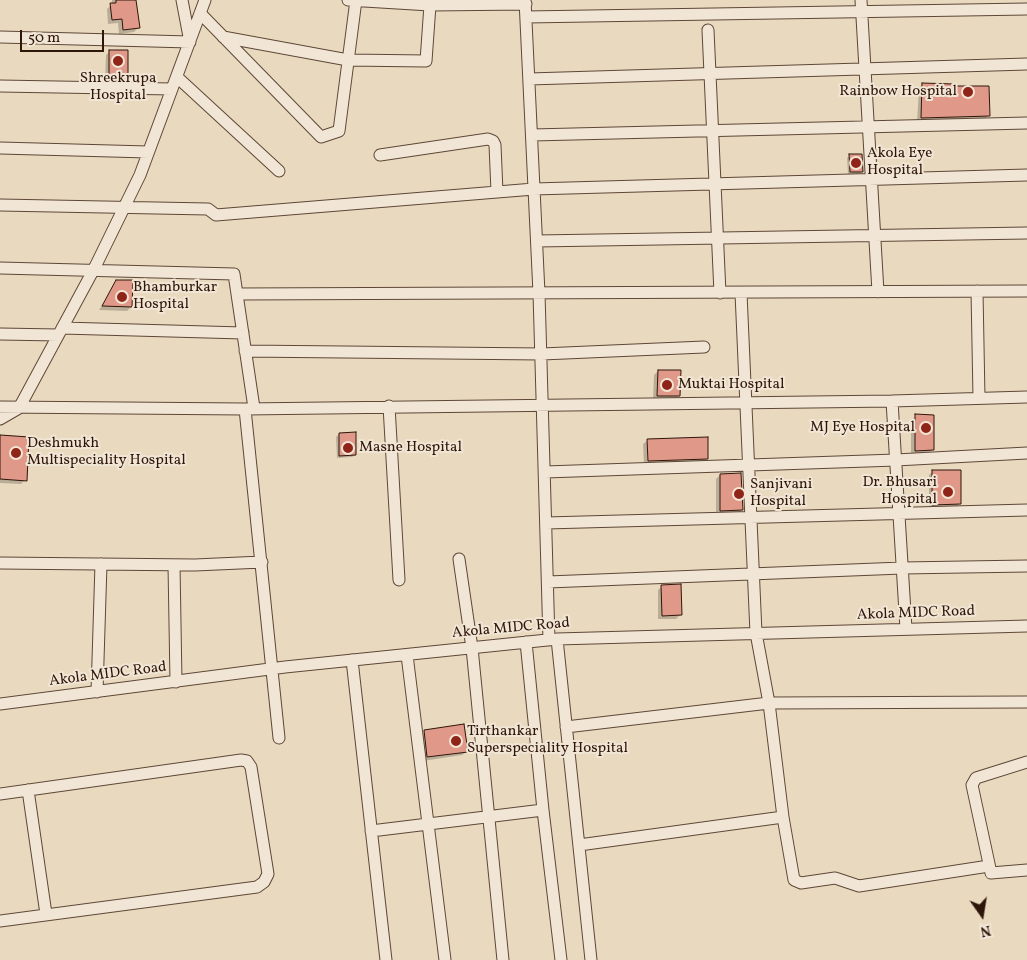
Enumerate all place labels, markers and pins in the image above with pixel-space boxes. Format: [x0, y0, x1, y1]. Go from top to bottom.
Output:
marker: Shreekrupa Hospital [111, 54, 125, 68]
place label: Shreekrupa Hospital [80, 70, 156, 105]
place label: Rainbow Hospital [839, 83, 957, 101]
marker: Rainbow Hospital [961, 85, 975, 99]
place label: Akola Eye Hospital [867, 145, 932, 180]
marker: Akola Eye Hospital [849, 156, 863, 170]
place label: Bhamburkar Hospital [133, 279, 217, 314]
marker: Bhamburkar Hospital [115, 290, 129, 304]
place label: Muktai Hospital [678, 376, 785, 394]
marker: Muktai Hospital [660, 378, 674, 392]
place label: MJ Eye Hospital [810, 419, 915, 437]
marker: MJ Eye Hospital [919, 421, 933, 435]
place label: Deshmukh Multispeciality Hospital [27, 435, 186, 470]
place label: Masne Hospital [359, 439, 462, 457]
marker: Masne Hospital [341, 441, 355, 455]
marker: Deshmukh Multispeciality Hospital [9, 446, 23, 460]
place label: Dr. Bhusari Hospital [862, 474, 937, 509]
place label: Sanjivani Hospital [750, 476, 812, 511]
marker: Dr. Bhusari Hospital [941, 485, 955, 499]
marker: Sanjivani Hospital [732, 487, 746, 501]
place label: Tirthankar Superspeciality Hospital [467, 723, 628, 758]
marker: Tirthankar Superspeciality Hospital [449, 734, 463, 748]

